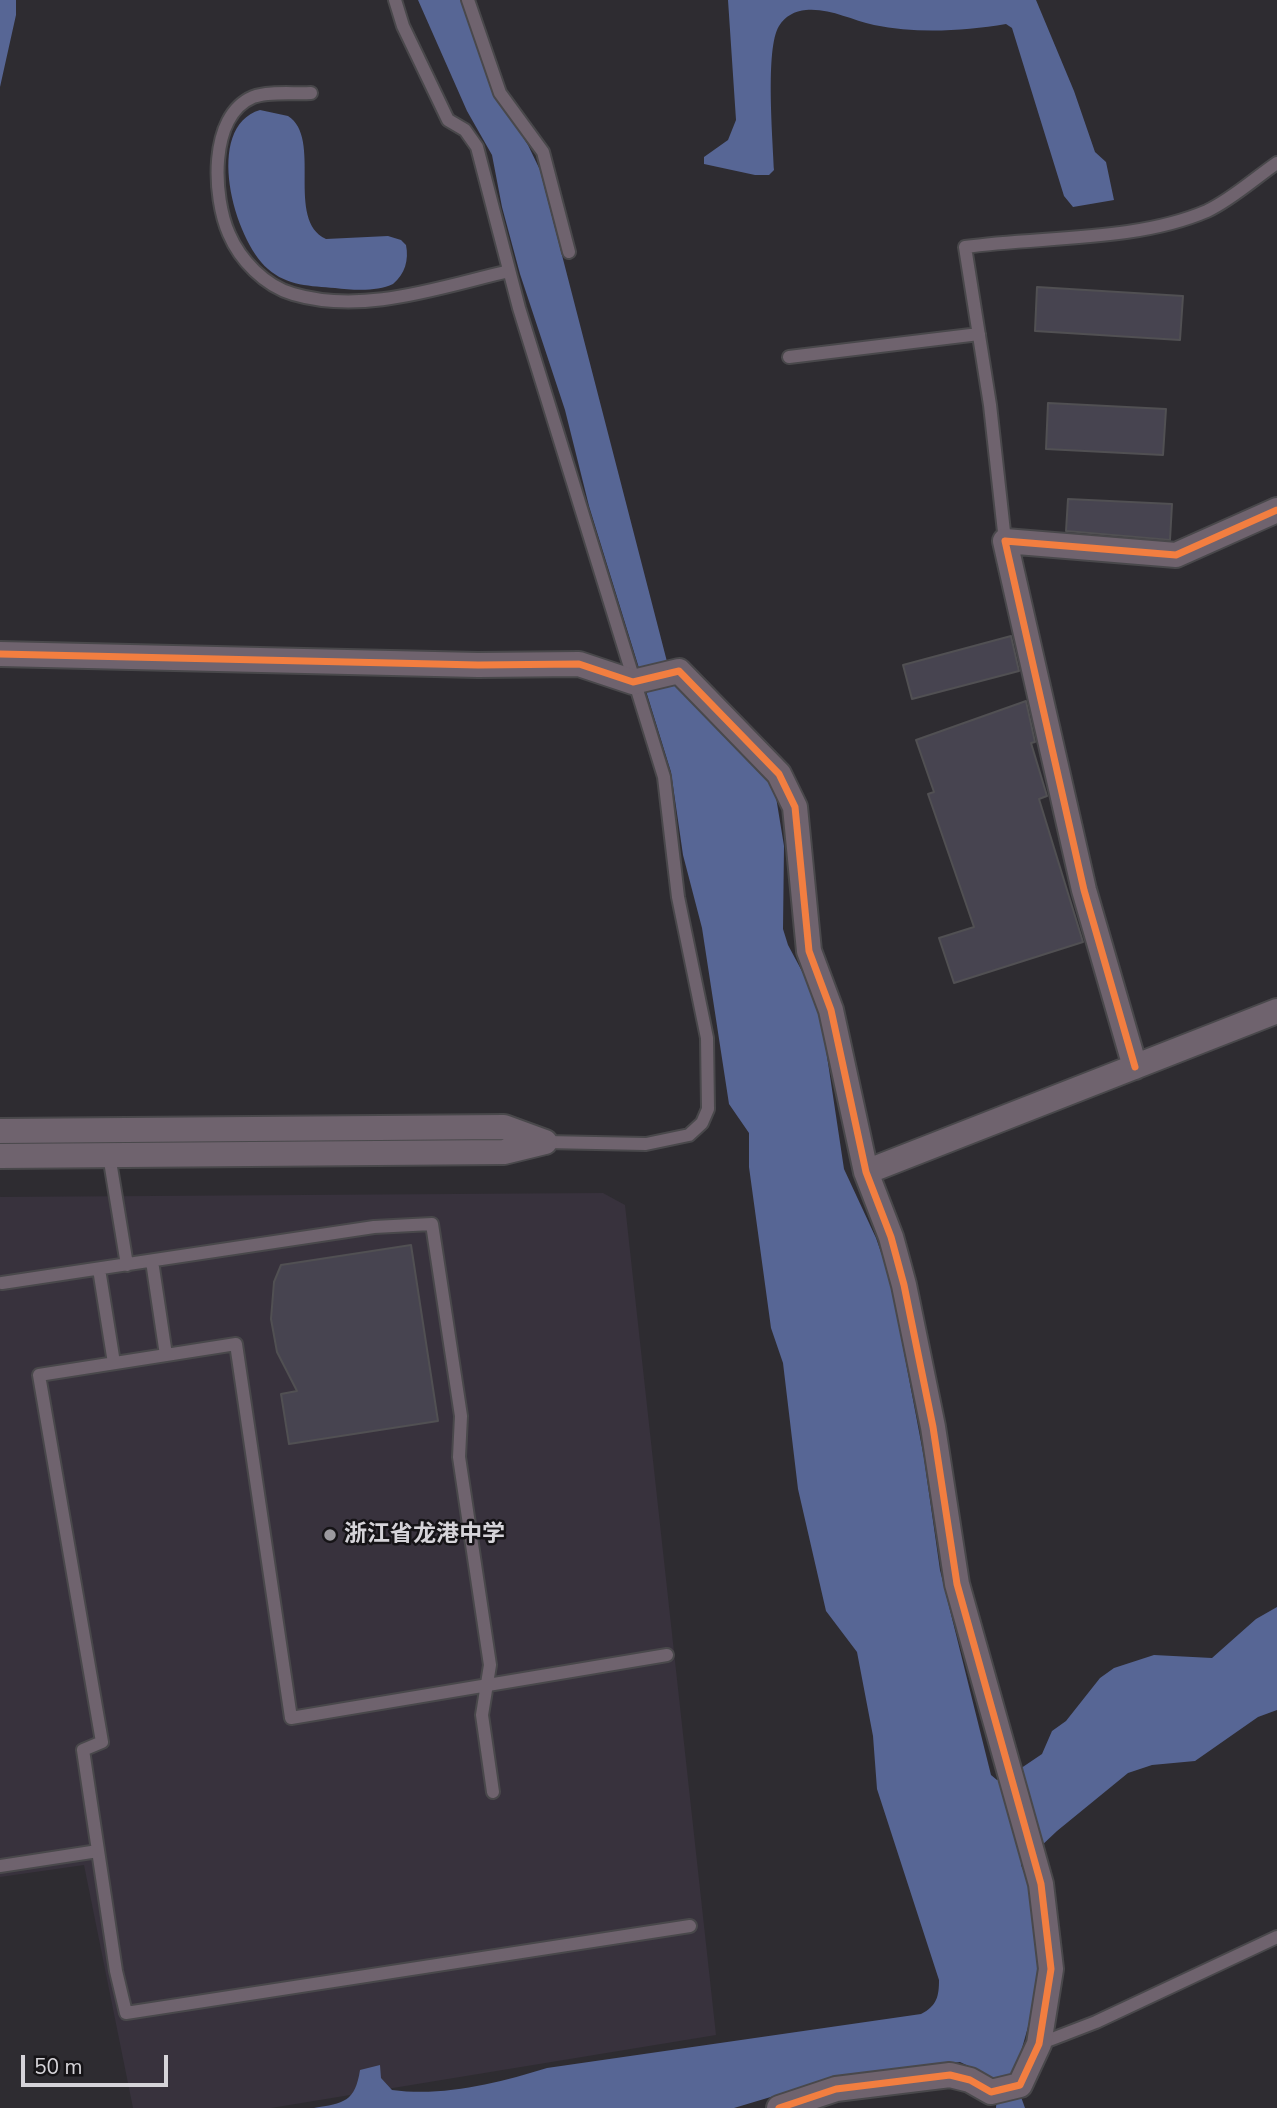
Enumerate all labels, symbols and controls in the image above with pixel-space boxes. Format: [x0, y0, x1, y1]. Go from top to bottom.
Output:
place label: 浙江省龙港中学 [344, 1521, 505, 1549]
marker: 浙江省龙港中学 [322, 1527, 338, 1543]
scale bar [24, 2042, 172, 2086]
text: 50 m [34, 2053, 83, 2081]

